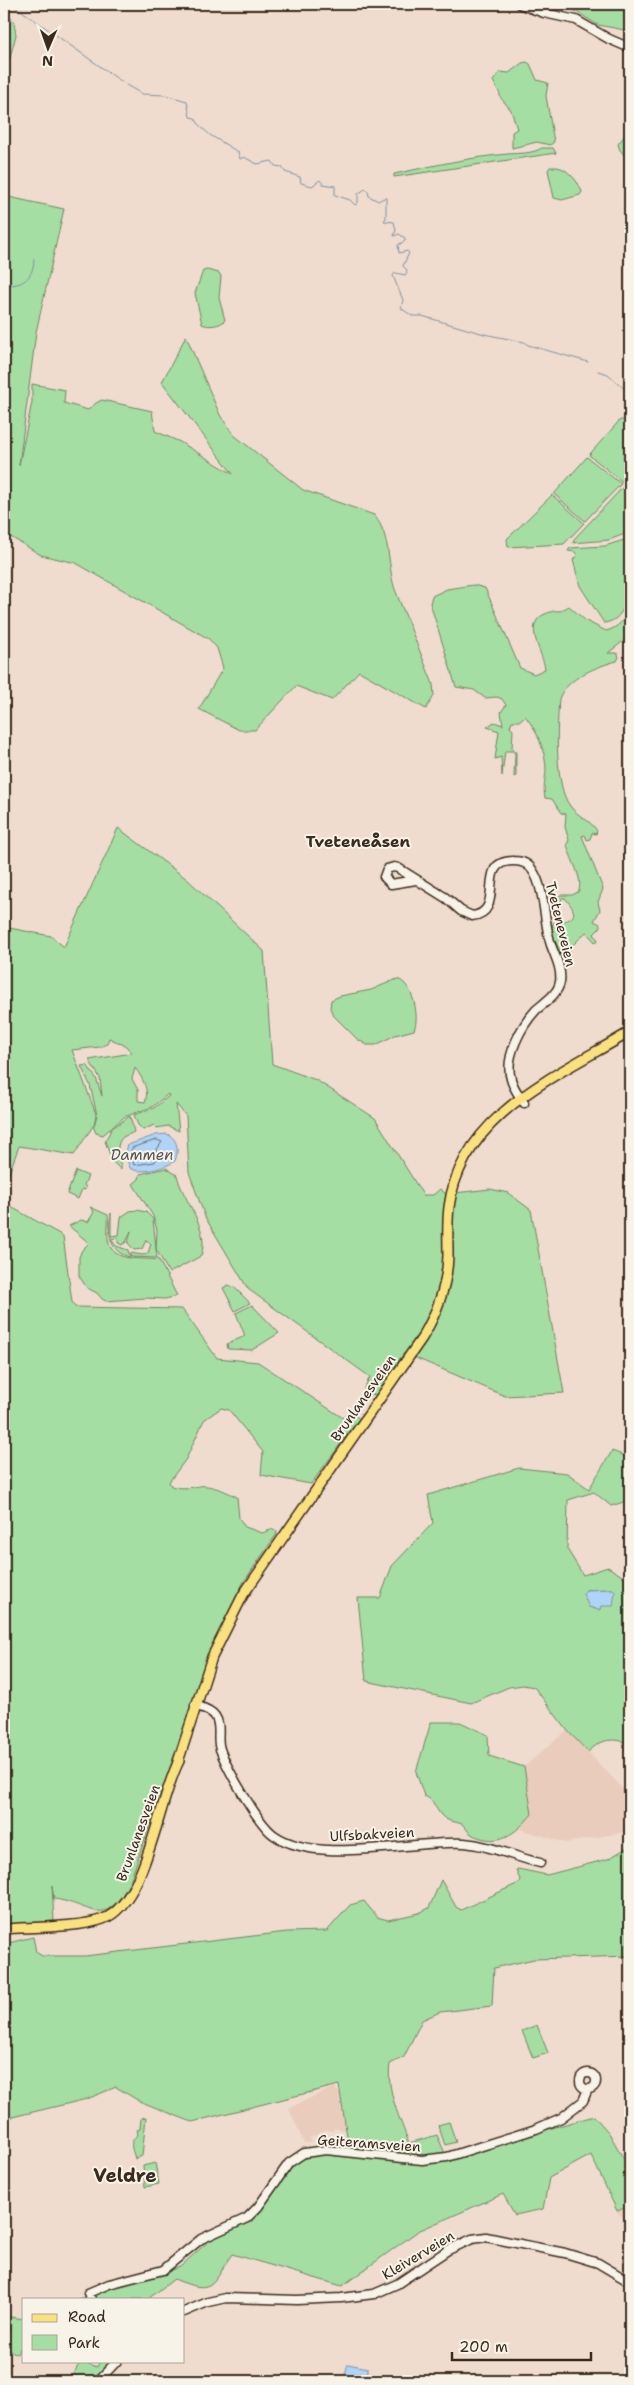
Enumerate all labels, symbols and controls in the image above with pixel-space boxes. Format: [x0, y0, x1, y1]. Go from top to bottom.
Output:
north arrow [22, 22, 72, 72]
text: N [42, 52, 53, 70]
district label: Tveteneåsen [306, 831, 411, 852]
street label: Tveteneveien [542, 880, 580, 969]
water label: Dammen [111, 1145, 173, 1165]
street label: Brunlanesveien [326, 1351, 400, 1445]
street label: Brunlanesveien [112, 1782, 164, 1884]
street label: Ulfsbakveien [329, 1823, 415, 1845]
street label: Geiteramsveien [317, 2130, 422, 2156]
district label: Veldre [93, 2163, 157, 2188]
street label: Kleiverveien [379, 2226, 458, 2284]
legend [22, 2298, 185, 2362]
text: Road [68, 2307, 106, 2327]
scale bar [452, 2330, 590, 2362]
text: Park [68, 2333, 100, 2353]
text: 200 m [459, 2337, 508, 2357]

